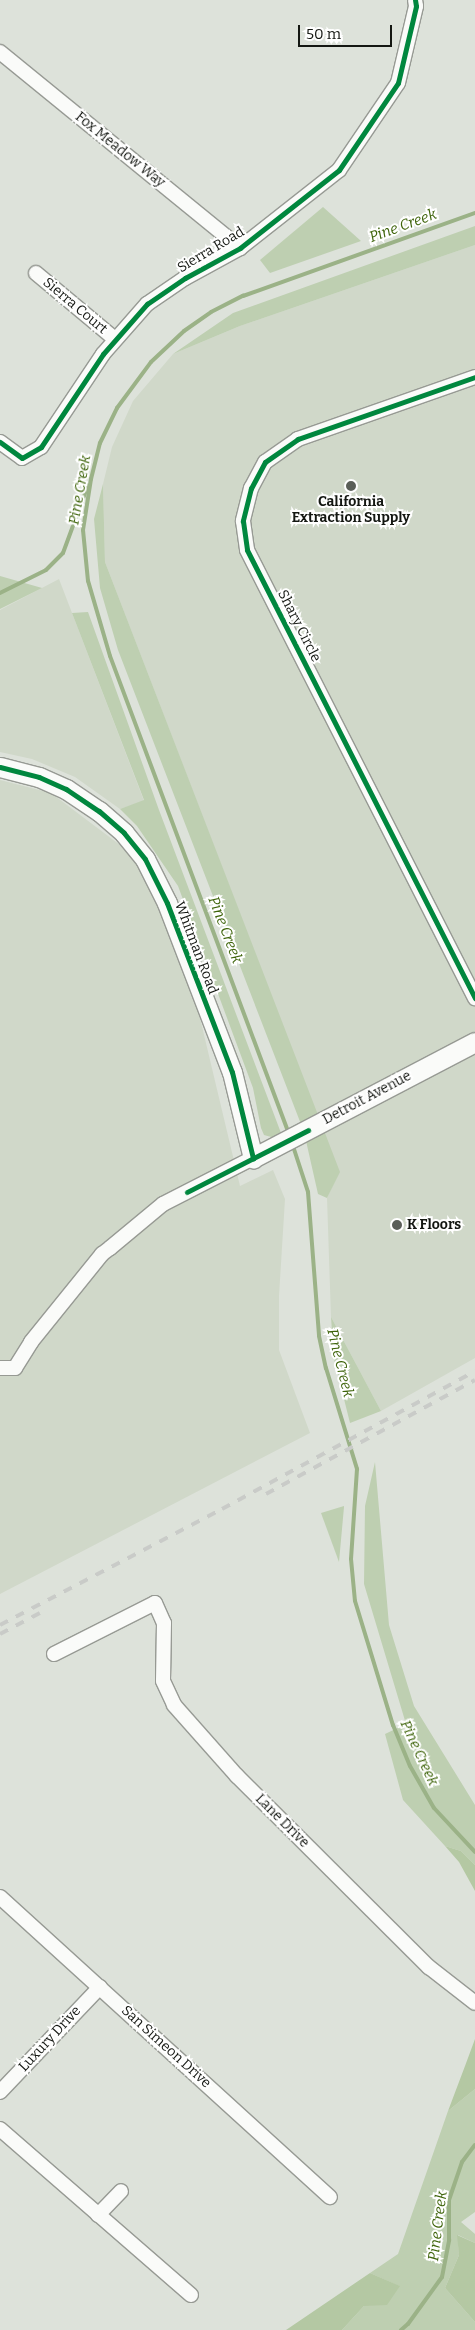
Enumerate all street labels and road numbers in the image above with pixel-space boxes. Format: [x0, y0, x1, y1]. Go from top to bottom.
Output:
street label: Fox Meadow Way [72, 109, 168, 191]
street label: Sierra Road [175, 224, 247, 276]
street label: Sierra Court [39, 274, 111, 338]
street label: Shary Circle [274, 587, 324, 665]
street label: Whitman Road [171, 899, 221, 997]
street label: Detroit Avenue [320, 1068, 414, 1128]
street label: Lane Drive [252, 1791, 312, 1851]
street label: San Simeon Drive [118, 2002, 214, 2092]
street label: Luxury Drive [15, 2003, 85, 2075]

